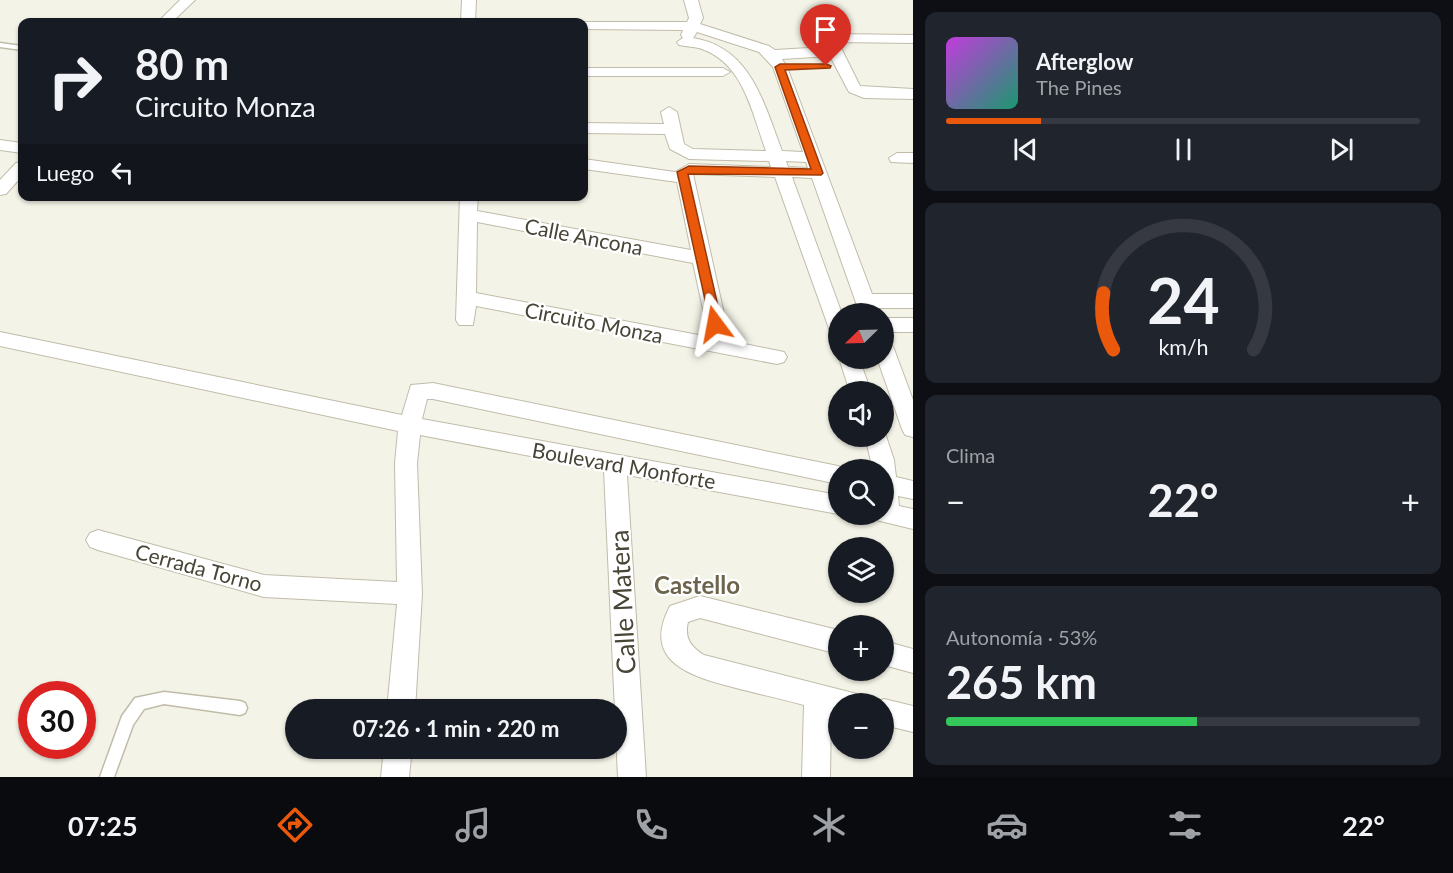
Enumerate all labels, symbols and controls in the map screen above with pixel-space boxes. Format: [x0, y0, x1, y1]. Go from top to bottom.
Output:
pin [800, 4, 851, 66]
icon: arrive [809, 13, 842, 46]
text: 80 m [135, 39, 229, 89]
icon: right [36, 42, 114, 120]
text: Afterglow [1036, 48, 1133, 75]
text: The Pines [1036, 75, 1122, 99]
text: Circuito Monza [135, 90, 316, 123]
icon: previous [1009, 133, 1042, 166]
icon: pause [1167, 133, 1200, 166]
icon: next [1325, 133, 1358, 166]
icon: left [106, 156, 139, 189]
text: Luego [36, 159, 94, 186]
street label: Calle Ancona [523, 212, 645, 260]
text: 24 [1147, 262, 1219, 337]
position arrow [683, 292, 747, 356]
street label: Circuito Monza [523, 296, 665, 348]
north arrow [828, 303, 894, 369]
map controls [828, 303, 894, 759]
text: km/h [1158, 334, 1208, 360]
button: sound [828, 381, 894, 447]
street label: Boulevard Monforte [530, 437, 718, 493]
text: Clima [946, 443, 995, 467]
button: search [828, 459, 894, 525]
text: 22° [1148, 473, 1218, 527]
text: − [946, 481, 965, 521]
text: + [1401, 481, 1420, 521]
street label: Calle Matera [602, 529, 642, 675]
button: layers [828, 537, 894, 603]
street label: Cerrada Torno [133, 538, 265, 596]
district label: Castello [654, 570, 740, 599]
button: + [828, 615, 894, 681]
text: Autonomía · 53% [946, 625, 1097, 649]
text: 265 km [946, 655, 1097, 709]
speed limit sign: 30 [18, 681, 96, 759]
button: − [828, 693, 894, 759]
text: 07:26 · 1 min · 220 m [353, 715, 559, 742]
icon: directions [274, 804, 316, 846]
icon: music [452, 804, 494, 846]
icon: phone [630, 804, 672, 846]
icon: climate [808, 804, 850, 846]
icon: car [986, 804, 1028, 846]
icon: filters [1164, 804, 1206, 846]
text: 07:25 [68, 809, 138, 842]
text: 22° [1342, 809, 1385, 842]

